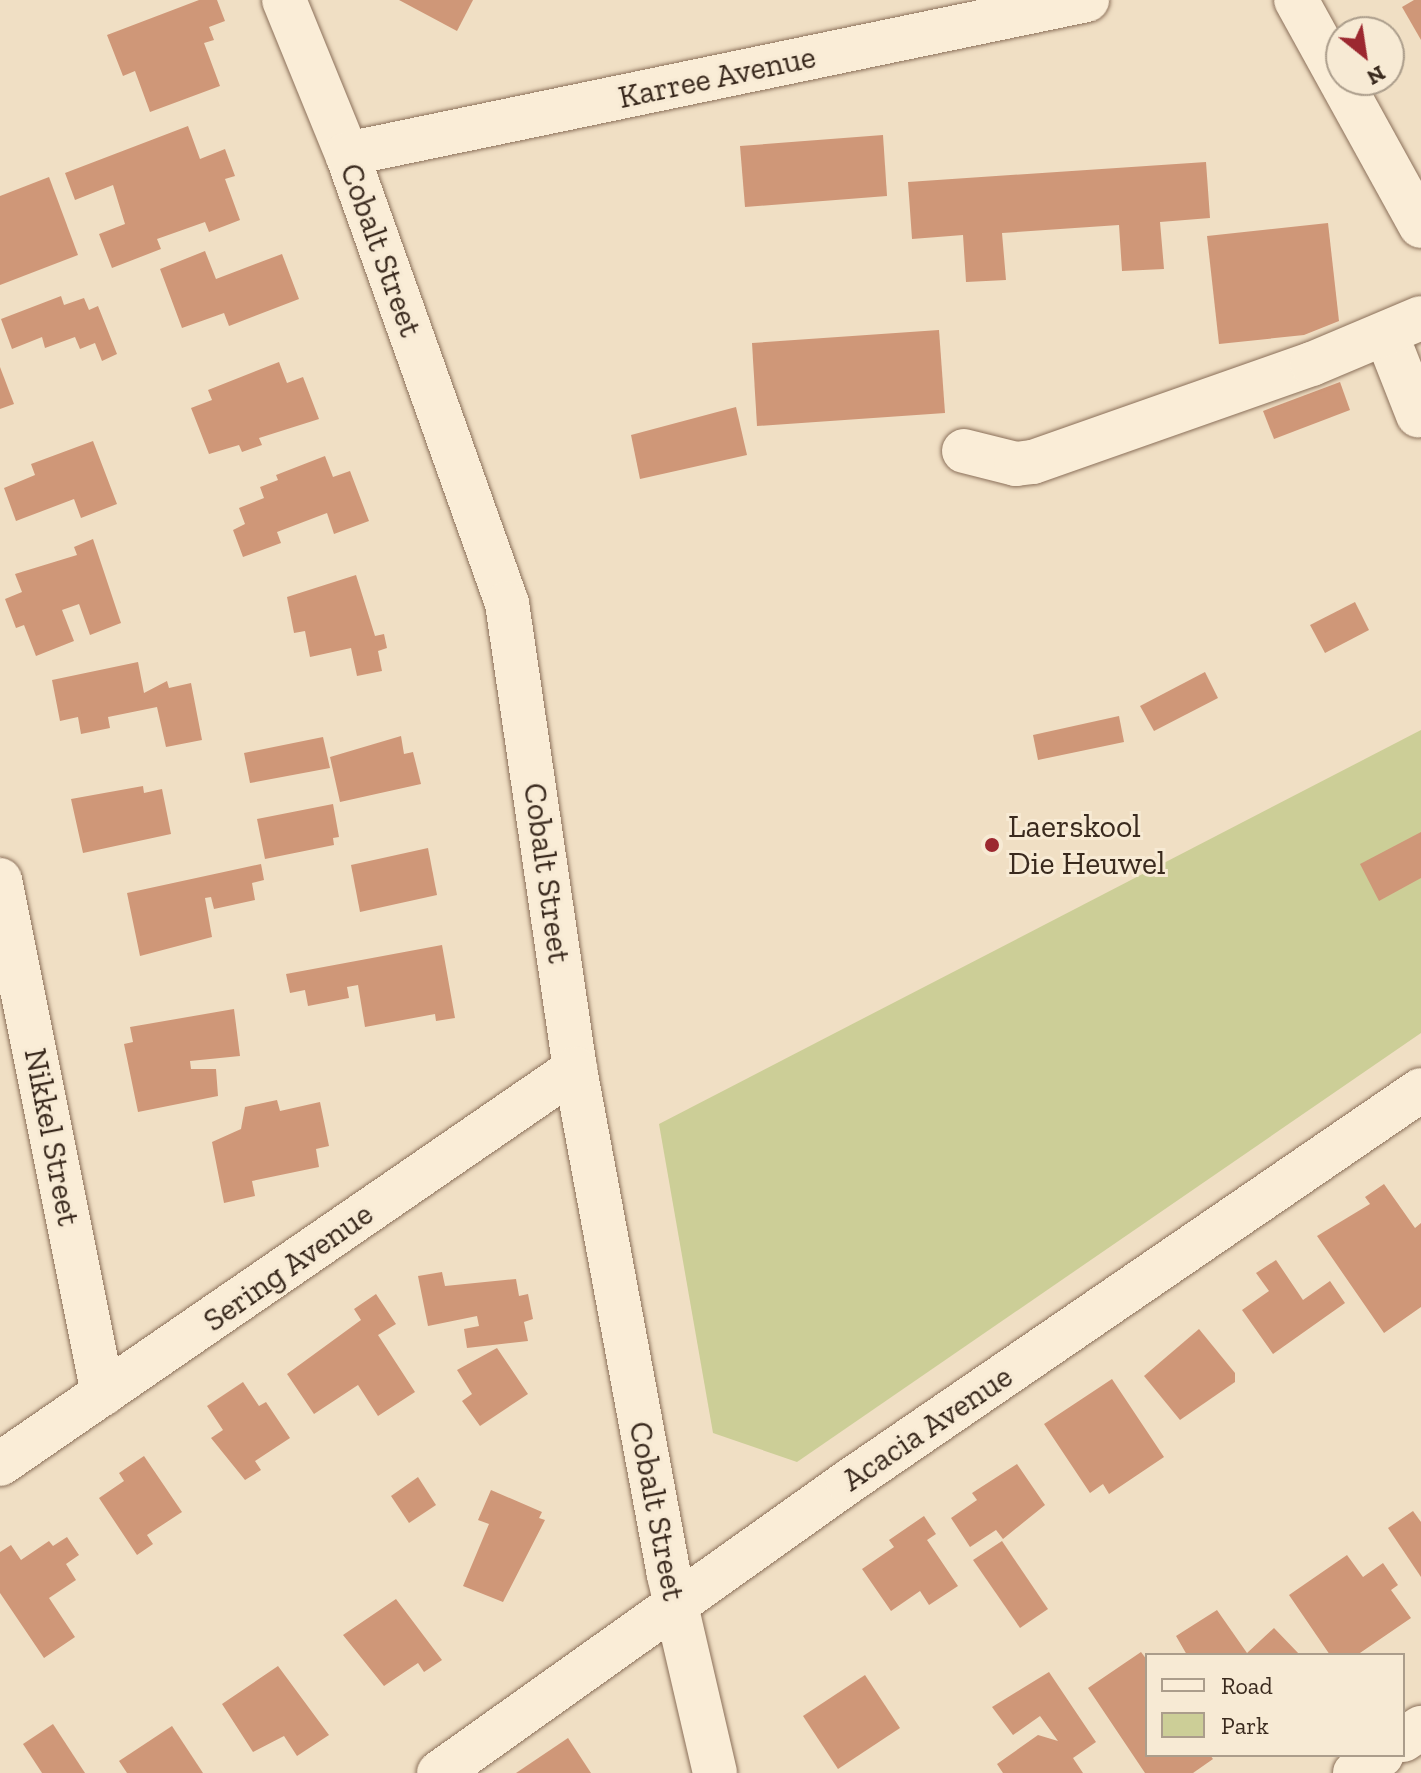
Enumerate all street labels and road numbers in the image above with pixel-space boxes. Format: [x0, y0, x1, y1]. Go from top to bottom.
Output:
street label: Karree Avenue [614, 37, 820, 117]
street label: Cobalt Street [332, 158, 430, 342]
street label: Cobalt Street [515, 780, 579, 966]
street label: Nikkel Street [16, 1045, 88, 1229]
street label: Sering Avenue [195, 1194, 381, 1340]
street label: Acacia Avenue [834, 1357, 1020, 1499]
street label: Cobalt Street [621, 1418, 693, 1604]

